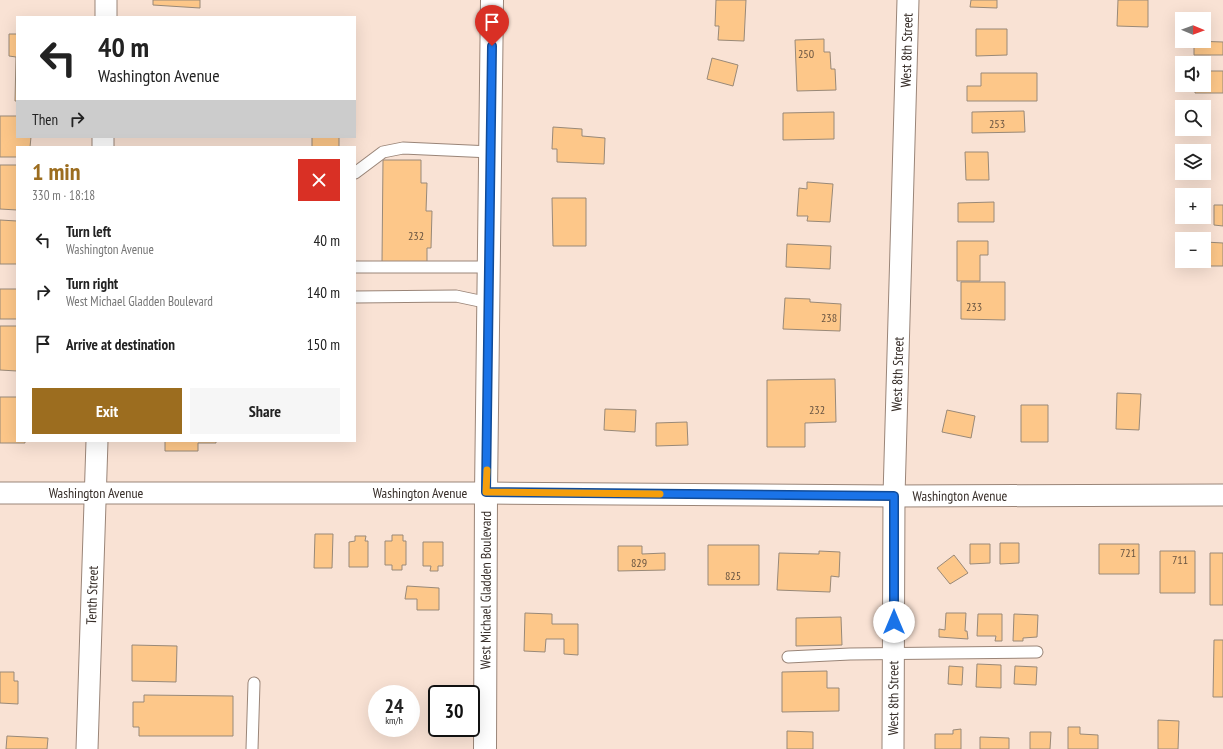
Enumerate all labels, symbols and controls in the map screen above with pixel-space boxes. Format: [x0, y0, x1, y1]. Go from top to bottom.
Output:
pin [475, 5, 509, 46]
icon: arrive [481, 11, 503, 33]
street label: West 8th Street [897, 12, 917, 88]
north arrow [1175, 12, 1211, 48]
map controls [1175, 12, 1211, 268]
text: 40 m [98, 28, 149, 65]
icon: left [32, 32, 84, 84]
house number: 250 [798, 46, 814, 61]
button: sound [1175, 56, 1211, 92]
text: Washington Avenue [98, 64, 220, 87]
button: search [1175, 100, 1211, 136]
icon: right [66, 108, 88, 130]
text: Then [32, 110, 58, 129]
house number: 253 [989, 116, 1005, 131]
button: layers [1175, 144, 1211, 180]
text: 1 min [32, 156, 80, 187]
button: close [298, 159, 340, 201]
text: 330 m · 18:18 [32, 187, 95, 204]
button: + [1175, 188, 1211, 224]
text: Turn left [66, 222, 111, 241]
house number: 232 [408, 228, 424, 243]
icon: left [32, 229, 54, 251]
text: 40 m [314, 231, 340, 250]
button: − [1175, 232, 1211, 268]
text: Washington Avenue [66, 241, 154, 258]
text: Turn right [66, 274, 118, 293]
icon: right [32, 281, 54, 303]
text: 140 m [307, 283, 340, 302]
text: West Michael Gladden Boulevard [66, 293, 213, 310]
house number: 233 [966, 299, 982, 314]
house number: 238 [821, 310, 837, 325]
icon: arrive [32, 333, 54, 355]
text: Arrive at destination [66, 335, 175, 354]
text: 150 m [307, 335, 340, 354]
street label: West 8th Street [887, 336, 907, 412]
button: Exit [32, 388, 182, 434]
button: Share [190, 388, 340, 434]
house number: 232 [809, 402, 825, 417]
street label: Washington Avenue [49, 484, 144, 502]
street label: Washington Avenue [373, 484, 468, 502]
street label: Washington Avenue [913, 487, 1008, 505]
street label: West Michael Gladden Boulevard [476, 511, 495, 669]
house number: 721 [1120, 545, 1136, 560]
house number: 711 [1172, 552, 1188, 567]
house number: 829 [631, 555, 647, 570]
street label: Tenth Street [82, 565, 102, 625]
house number: 825 [725, 568, 741, 583]
position arrow [873, 601, 915, 643]
street label: West 8th Street [884, 661, 902, 735]
speed limit sign: 30 [428, 685, 480, 737]
text: 24 [384, 693, 404, 719]
text: km/h [385, 714, 403, 727]

